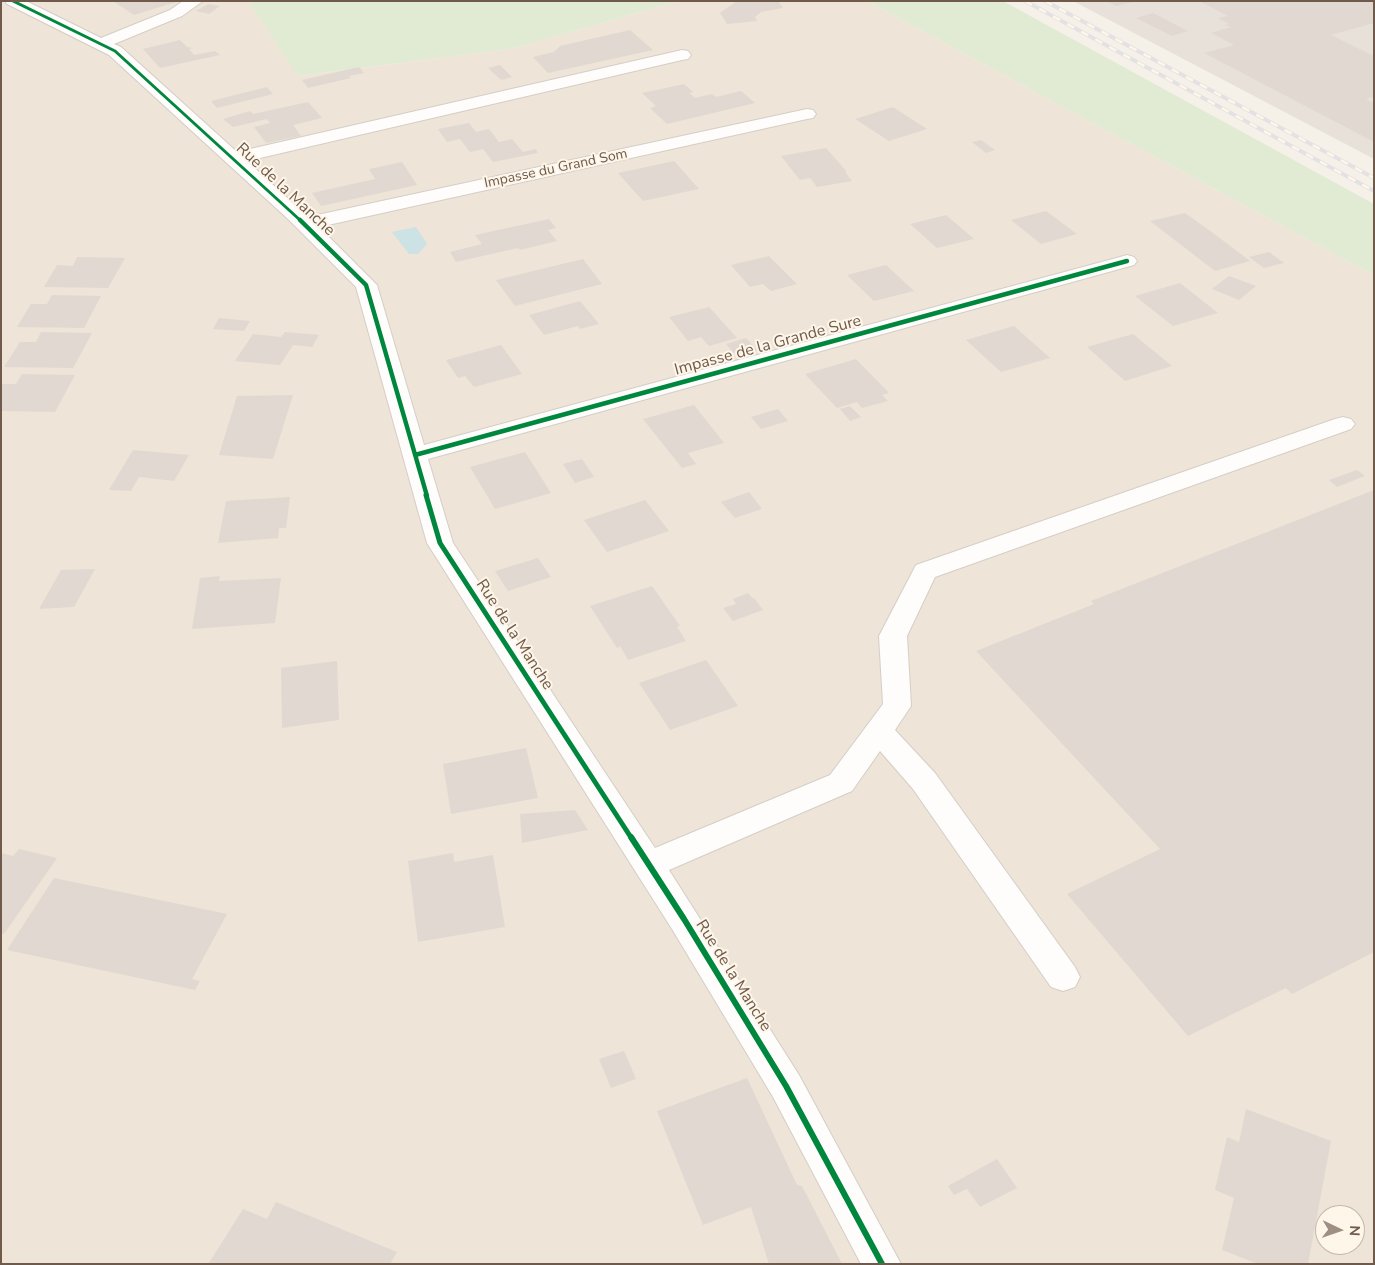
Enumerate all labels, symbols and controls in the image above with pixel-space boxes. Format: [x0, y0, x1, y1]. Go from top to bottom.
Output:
street label: Rue de la Manche [232, 139, 338, 241]
street label: Impasse du Grand Som [483, 146, 629, 192]
street label: Impasse de la Grande Sure [672, 312, 864, 380]
street label: Rue de la Manche [471, 576, 557, 694]
street label: Rue de la Manche [691, 917, 775, 1035]
north arrow [1315, 1205, 1365, 1255]
text: N [1345, 1225, 1364, 1236]

